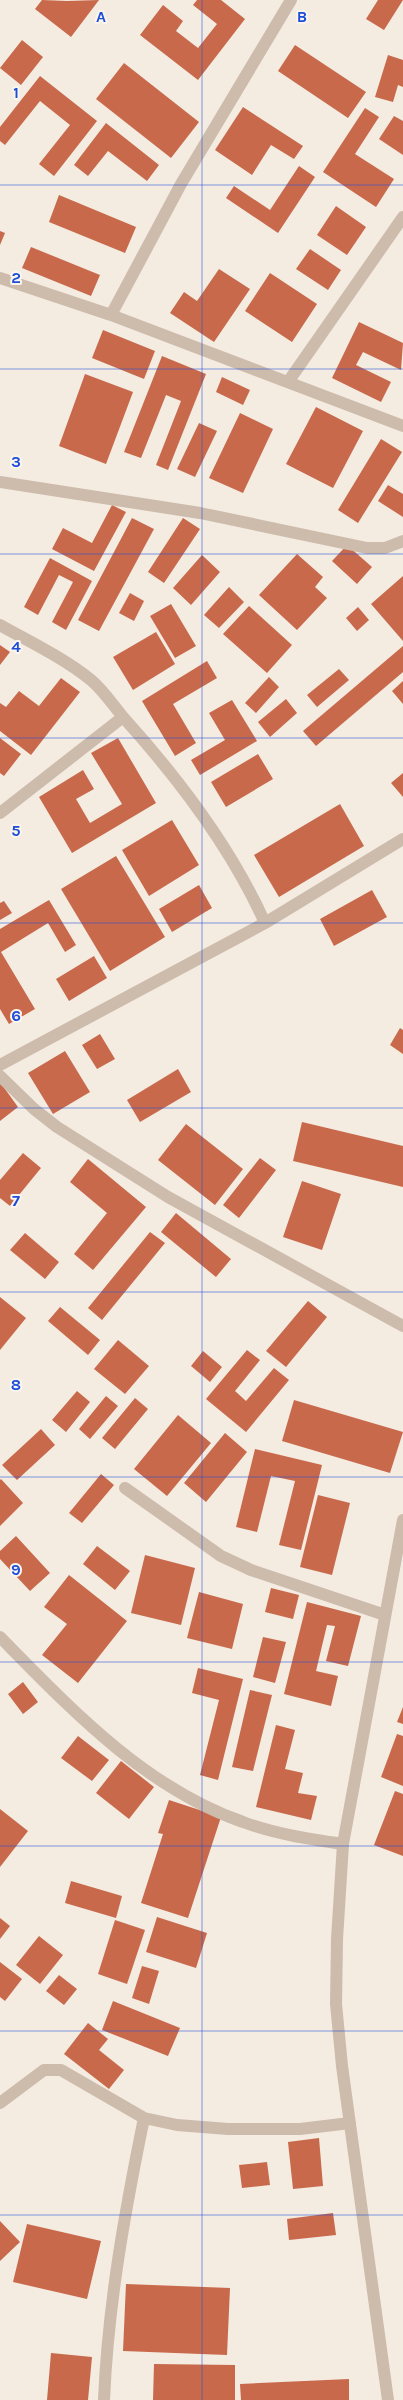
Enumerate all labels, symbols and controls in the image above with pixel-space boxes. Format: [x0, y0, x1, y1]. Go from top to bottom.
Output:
text: A [96, 7, 106, 26]
text: B [297, 7, 307, 26]
text: 1 [13, 83, 19, 102]
text: 2 [11, 268, 21, 287]
text: 3 [11, 452, 21, 471]
text: 4 [11, 637, 21, 656]
text: 5 [11, 821, 21, 840]
text: 6 [11, 1006, 21, 1025]
text: 7 [12, 1191, 20, 1210]
text: 8 [11, 1375, 21, 1394]
text: 9 [11, 1560, 21, 1579]

